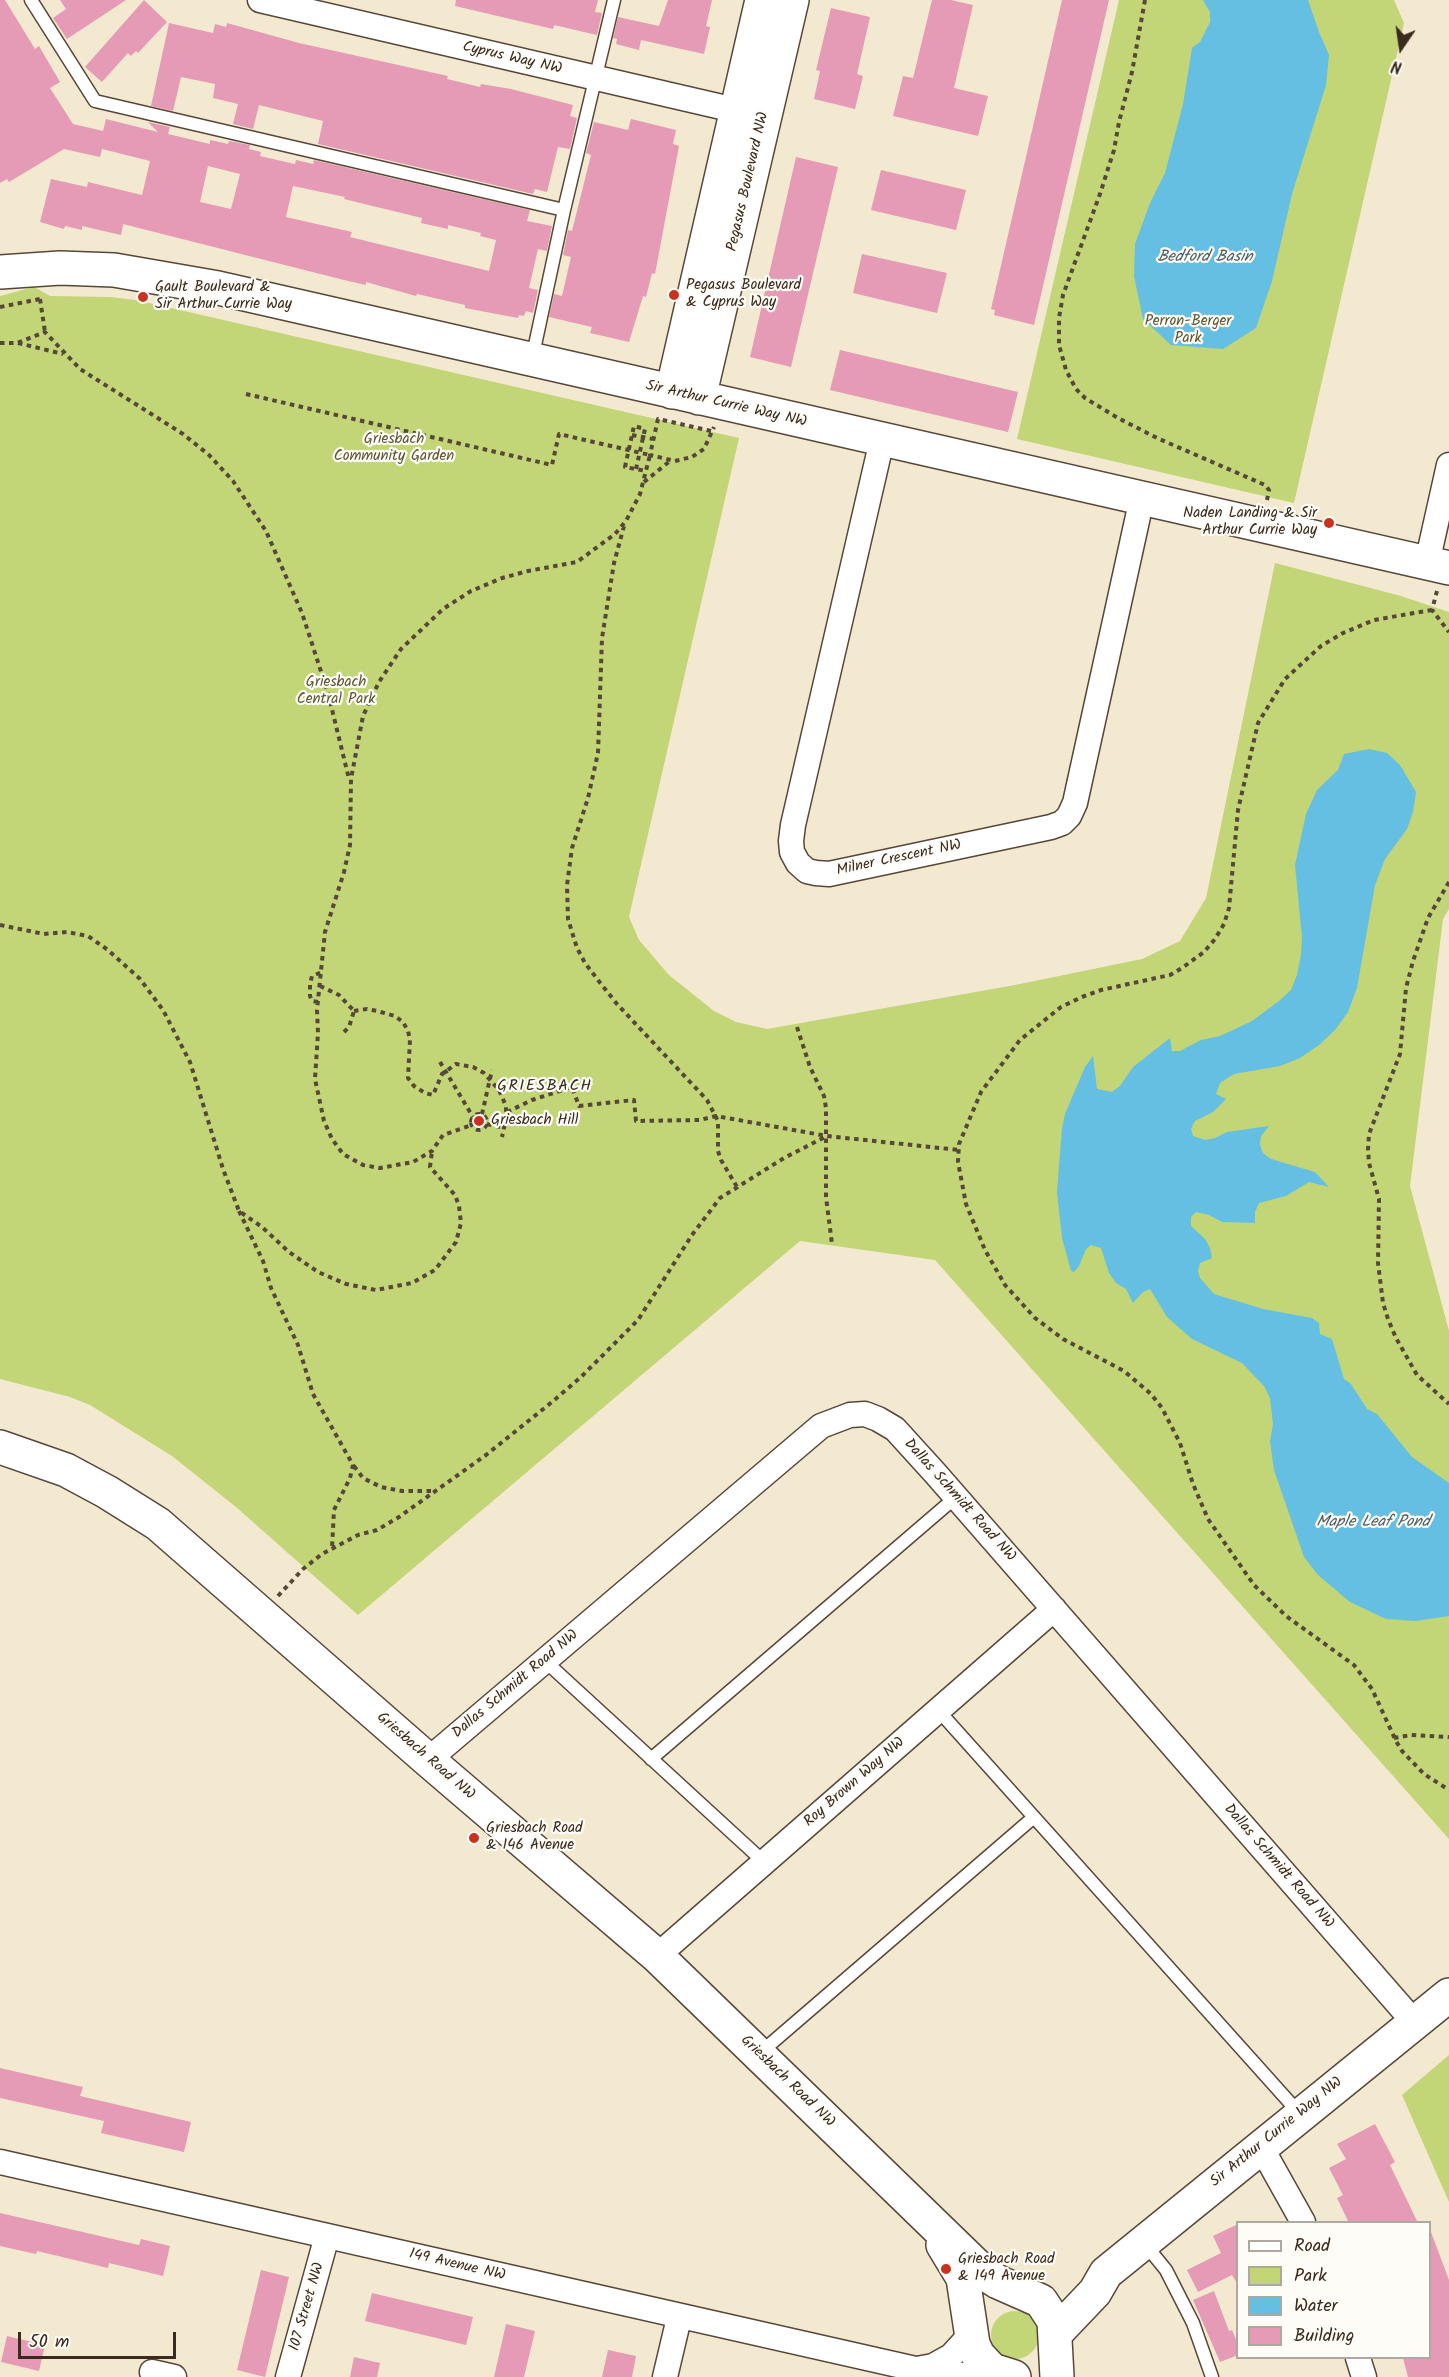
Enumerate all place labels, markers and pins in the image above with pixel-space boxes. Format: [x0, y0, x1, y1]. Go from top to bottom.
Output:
place label: Pegasus Boulevard & Cyprus Way [686, 277, 801, 312]
place label: Gault Boulevard & Sir Arthur Currie Way [155, 279, 292, 314]
marker: Pegasus Boulevard & Cyprus Way [667, 288, 681, 302]
marker: Gault Boulevard & Sir Arthur Currie Way [136, 290, 150, 304]
place label: Naden Landing & Sir Arthur Currie Way [1183, 505, 1317, 540]
marker: Naden Landing & Sir Arthur Currie Way [1322, 516, 1336, 530]
place label: Griesbach Hill [491, 1112, 578, 1130]
marker: Griesbach Hill [472, 1114, 486, 1128]
place label: Griesbach Road & 146 Avenue [486, 1820, 583, 1855]
marker: Griesbach Road & 146 Avenue [467, 1831, 481, 1845]
place label: Griesbach Road & 149 Avenue [958, 2251, 1055, 2286]
marker: Griesbach Road & 149 Avenue [939, 2262, 953, 2276]

